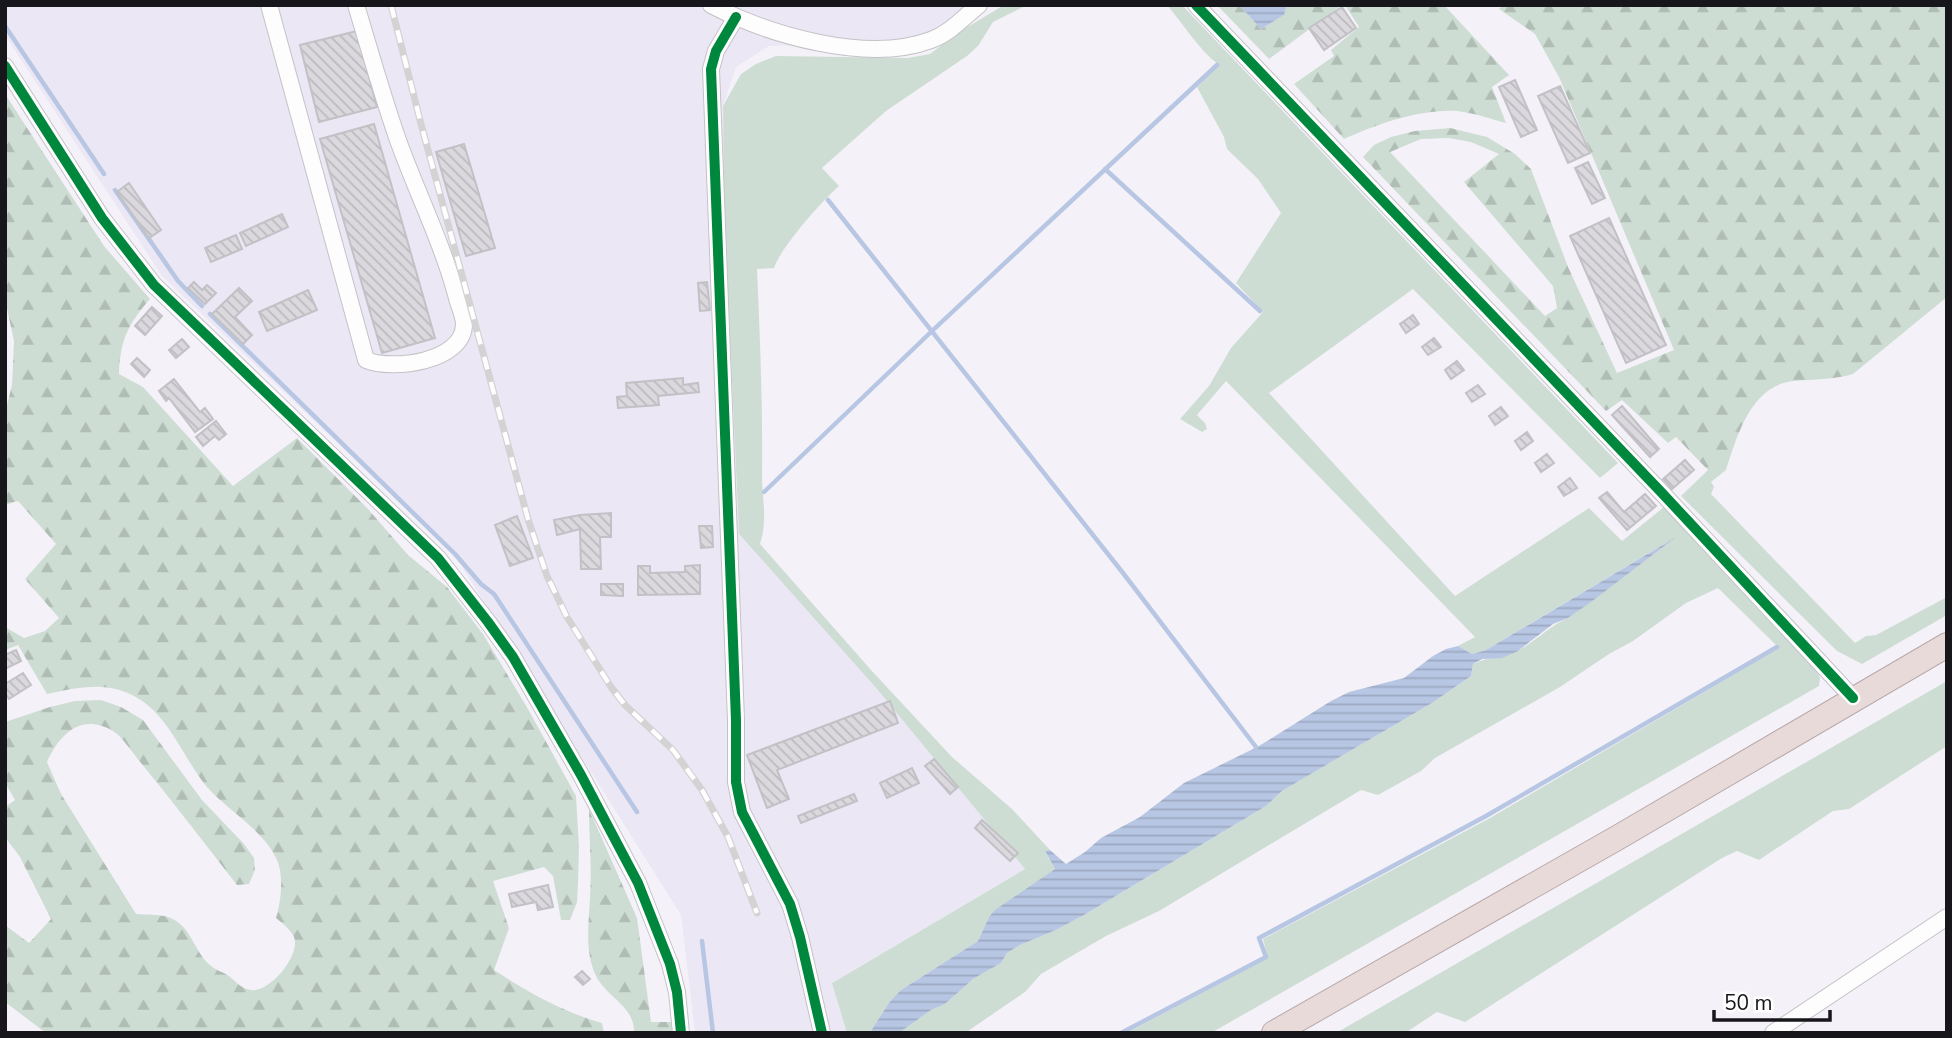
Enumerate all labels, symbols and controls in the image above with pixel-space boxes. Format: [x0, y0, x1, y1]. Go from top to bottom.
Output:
scale bar [1714, 978, 1829, 1022]
text: 50 m [1724, 989, 1773, 1017]

